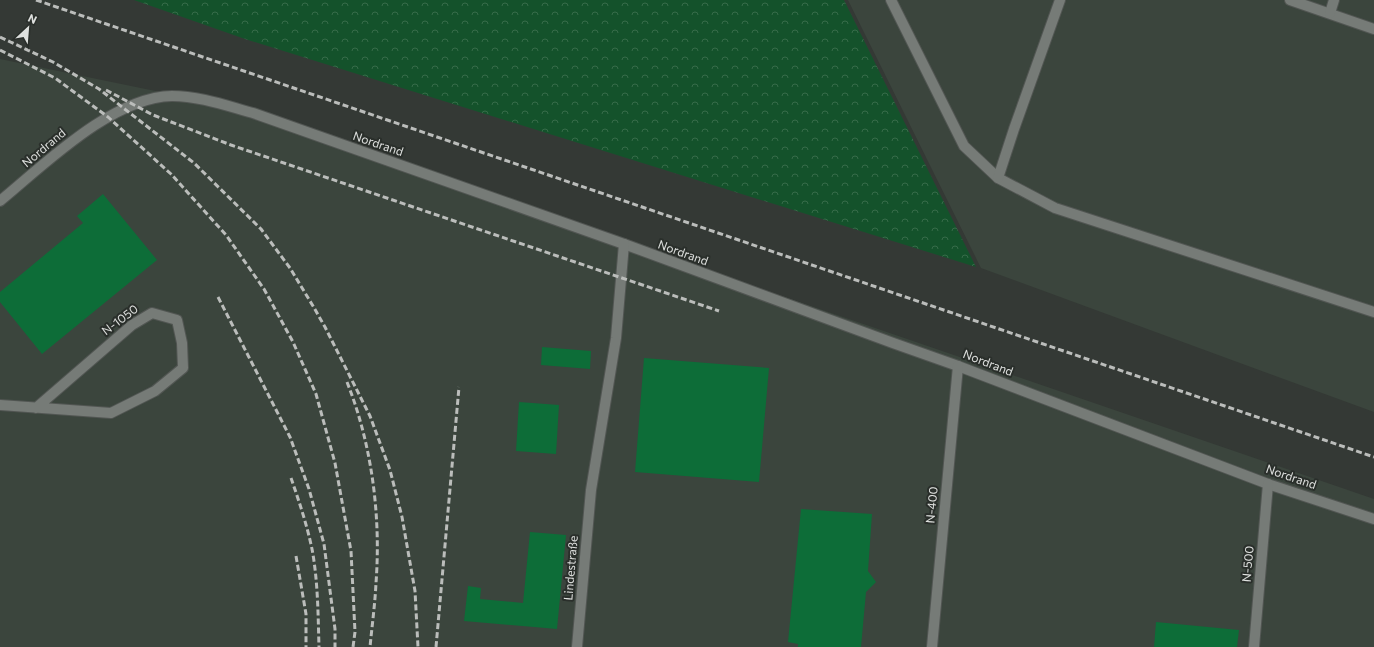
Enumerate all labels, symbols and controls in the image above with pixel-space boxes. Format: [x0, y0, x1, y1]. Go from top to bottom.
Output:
north arrow [8, 8, 48, 48]
text: N [26, 11, 39, 26]
street label: Nordrand [19, 125, 68, 169]
street label: Nordrand [351, 128, 405, 158]
street label: Nordrand [656, 237, 710, 268]
street label: N-1050 [98, 301, 140, 337]
street label: Nordrand [961, 346, 1015, 378]
street label: Nordrand [1264, 461, 1318, 491]
street label: N-400 [922, 486, 940, 524]
street label: Lindestraße [560, 535, 580, 601]
street label: N-500 [1238, 545, 1256, 583]

